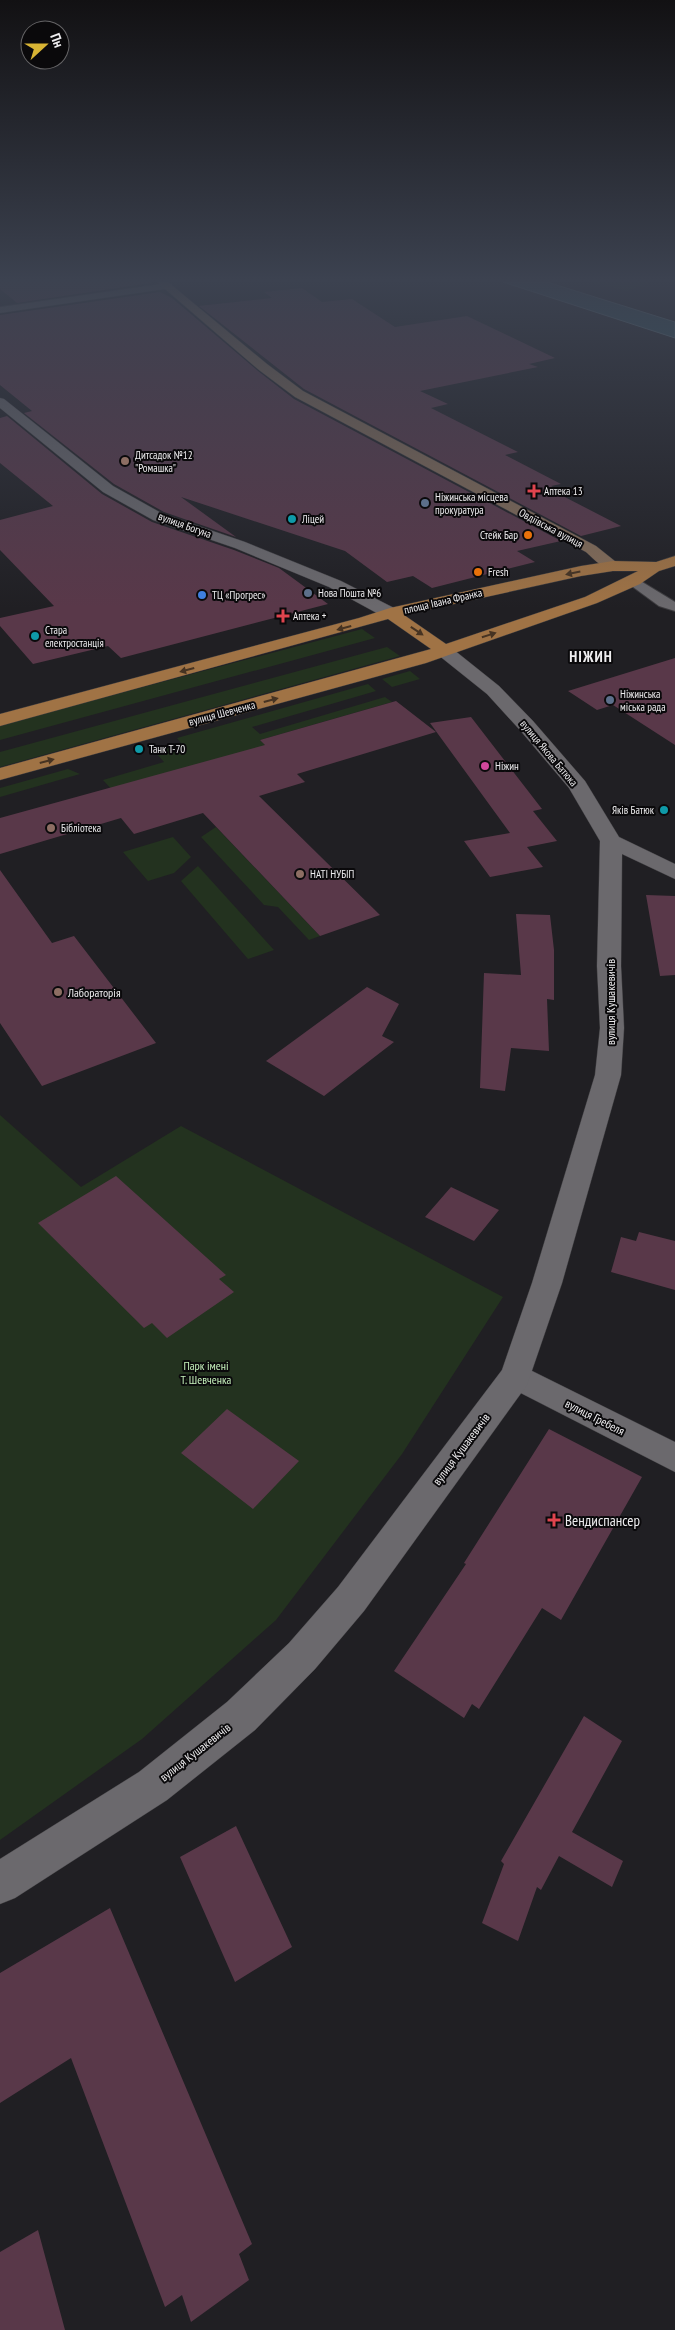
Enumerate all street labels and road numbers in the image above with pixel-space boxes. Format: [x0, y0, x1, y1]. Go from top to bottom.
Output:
street label: Овдіївська вулиця [517, 505, 585, 551]
street label: вулиця Богуна [157, 509, 213, 541]
street label: площа Івана Франка [403, 585, 483, 617]
street label: вулиця Шевченка [187, 697, 257, 729]
street label: вулиця Якова Батюка [517, 717, 581, 789]
street label: вулиця Кушакевичів [603, 959, 618, 1045]
street label: вулиця Гребеля [563, 1396, 628, 1439]
street label: вулиця Кушакевичів [429, 1410, 493, 1488]
street label: вулиця Кушакевичів [157, 1720, 234, 1784]

